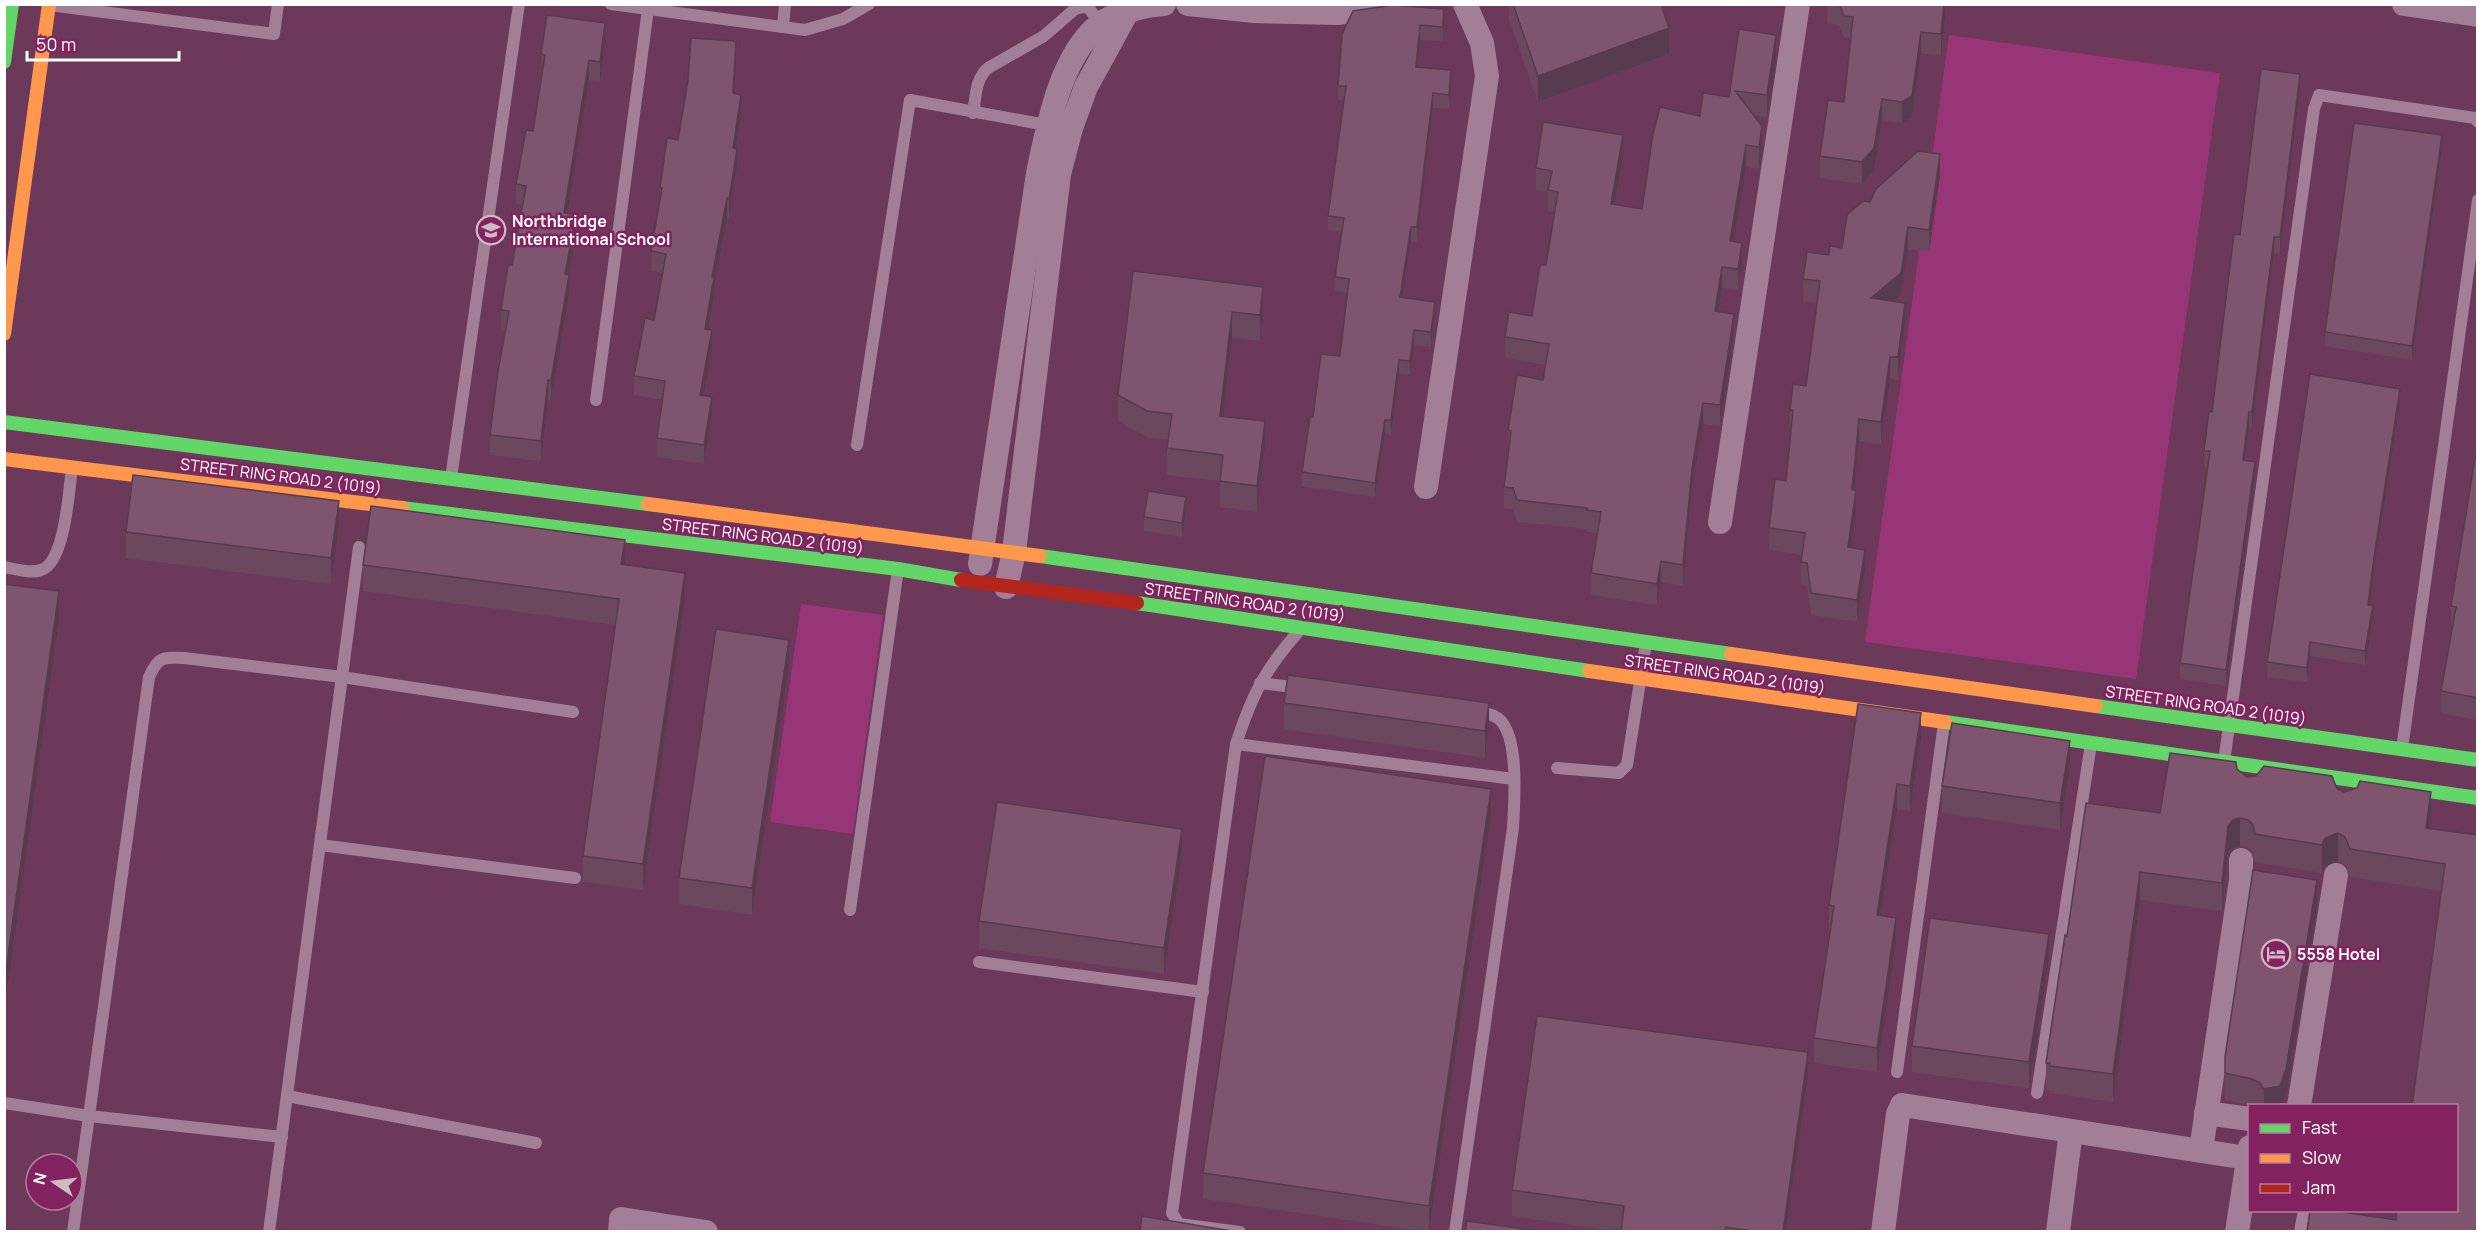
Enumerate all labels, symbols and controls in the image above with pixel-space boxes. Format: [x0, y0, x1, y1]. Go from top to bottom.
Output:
scale bar [27, 24, 178, 62]
text: 50 m [36, 32, 76, 56]
place label: Northbridge International School [512, 210, 670, 250]
school or university icon: Northbridge International School [475, 214, 507, 246]
street label: STREET RING ROAD 2 (1019) [179, 453, 383, 499]
street label: STREET RING ROAD 2 (1019) [661, 513, 865, 559]
street label: STREET RING ROAD 2 (1019) [1143, 577, 1347, 627]
street label: STREET RING ROAD 2 (1019) [1623, 649, 1827, 699]
street label: STREET RING ROAD 2 (1019) [2104, 680, 2308, 730]
hotel icon: 5558 Hotel [2260, 938, 2292, 970]
place label: 5558 Hotel [2297, 943, 2380, 965]
legend [2248, 1104, 2458, 1212]
text: Fast [2302, 1115, 2337, 1139]
text: Slow [2302, 1145, 2342, 1169]
north arrow [24, 1152, 84, 1212]
text: N [27, 1170, 52, 1187]
text: Jam [2302, 1175, 2336, 1199]

